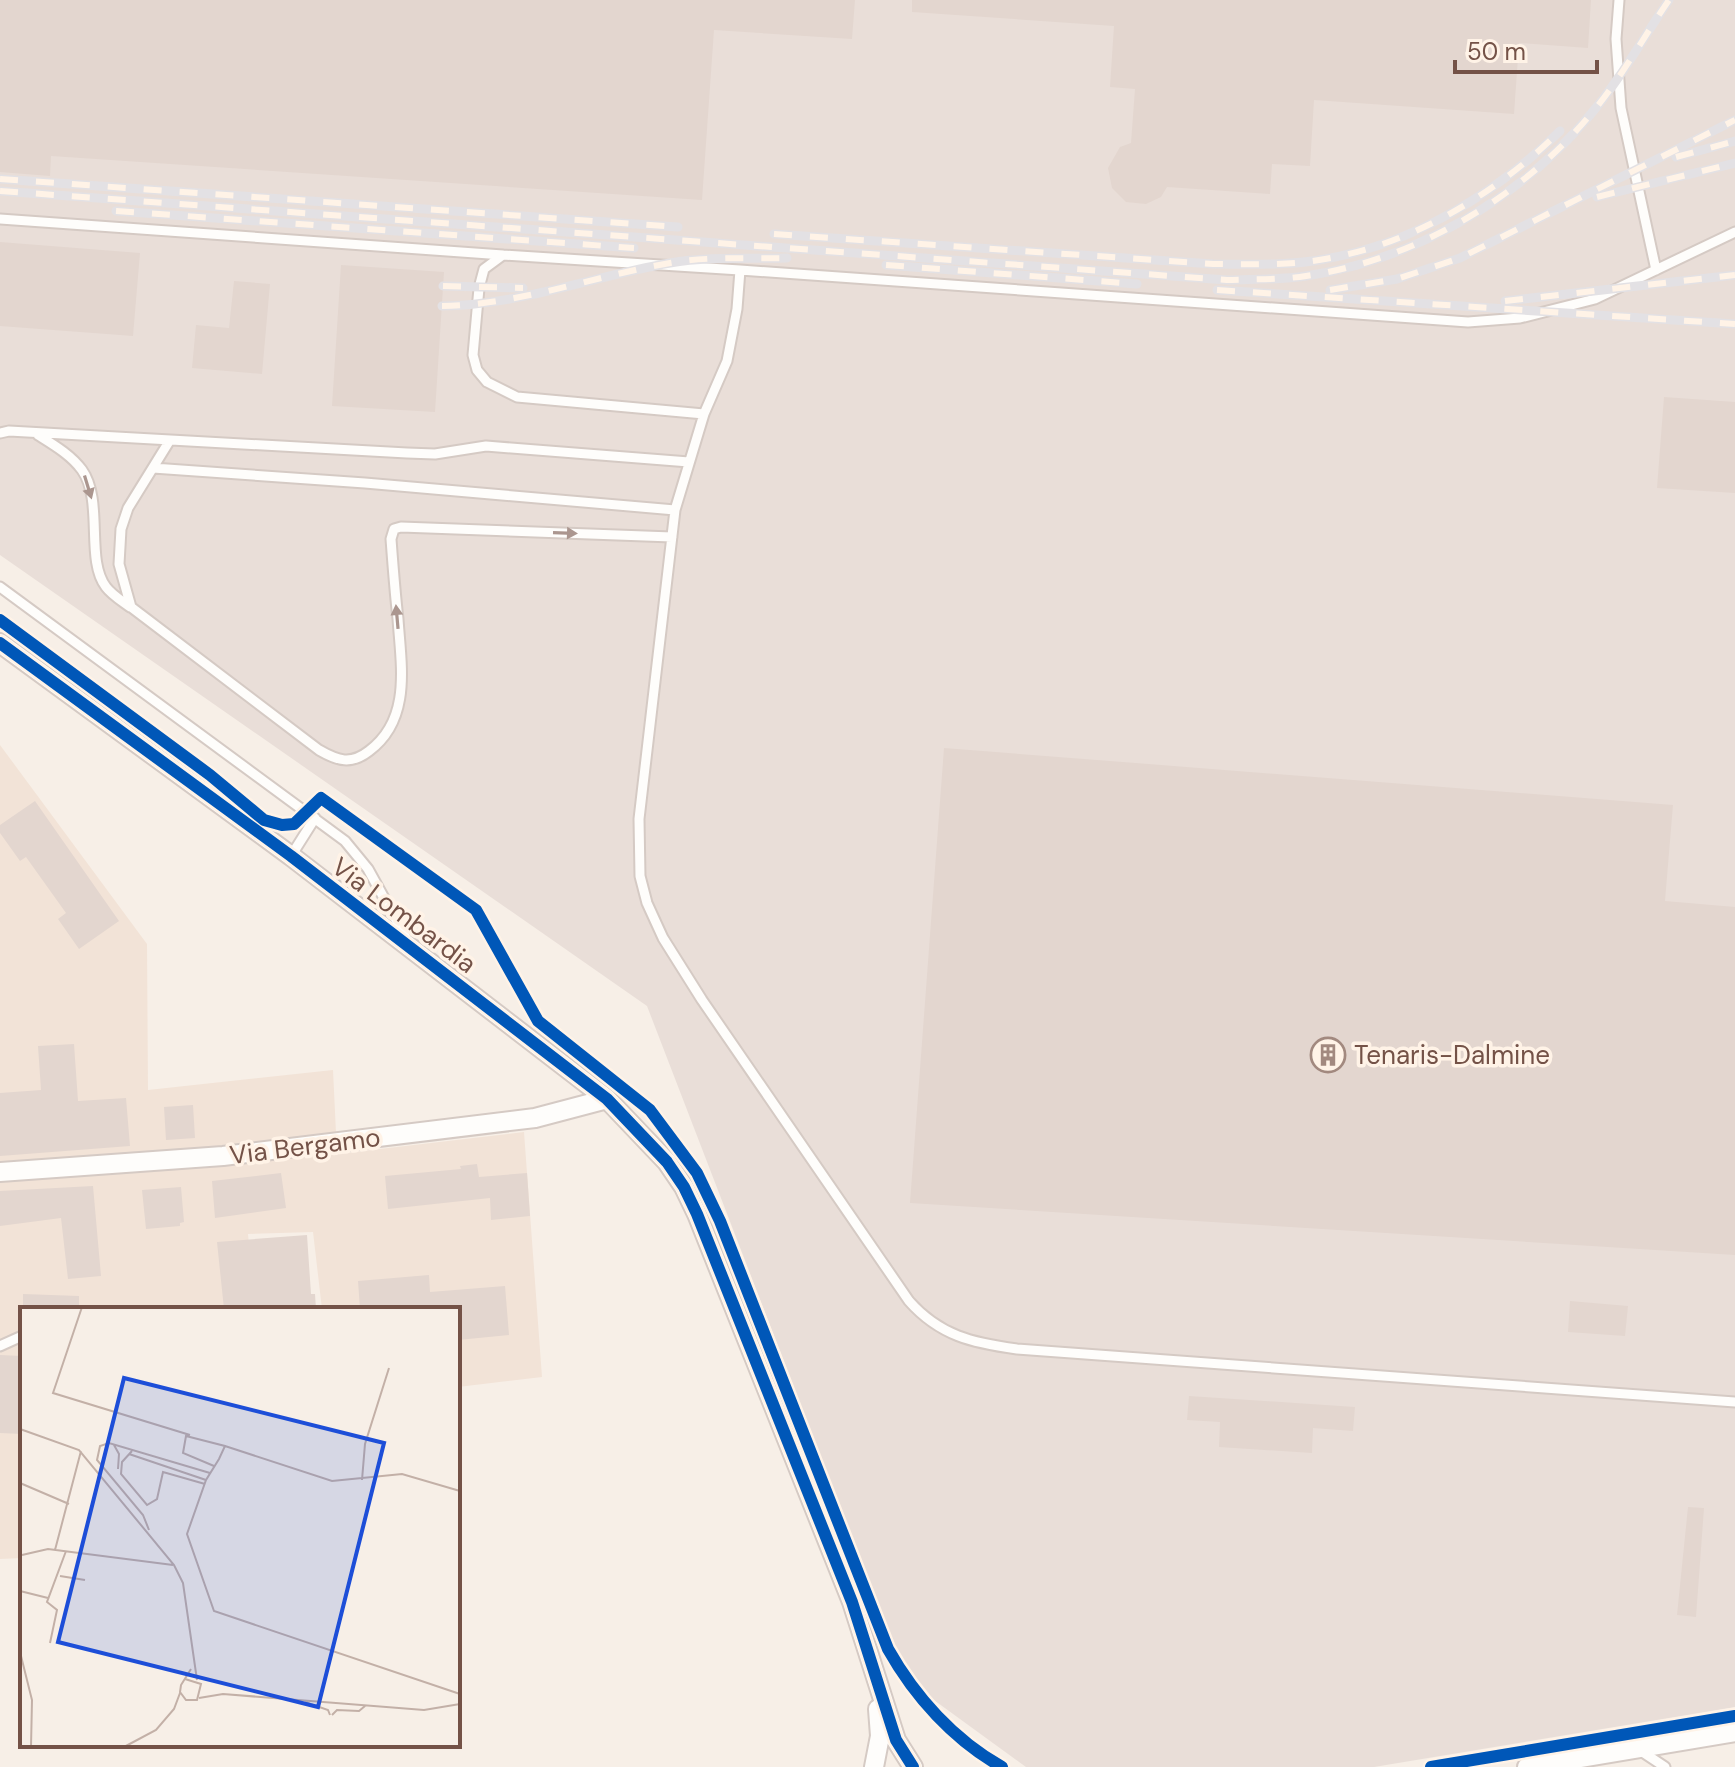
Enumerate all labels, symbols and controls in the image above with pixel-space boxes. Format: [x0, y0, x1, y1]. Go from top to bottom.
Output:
scale bar [1455, 24, 1597, 74]
text: 50 m [1467, 36, 1526, 67]
one-way arrow [82, 475, 95, 499]
one-way arrow [552, 527, 577, 540]
one-way arrow [391, 604, 404, 629]
street label: Via Lombardia [325, 849, 483, 981]
building icon: Tenaris-Dalmine [1309, 1036, 1347, 1074]
place label: Tenaris-Dalmine [1354, 1038, 1550, 1072]
street label: Via Bergamo [228, 1120, 382, 1172]
inset map [20, 1307, 460, 1747]

